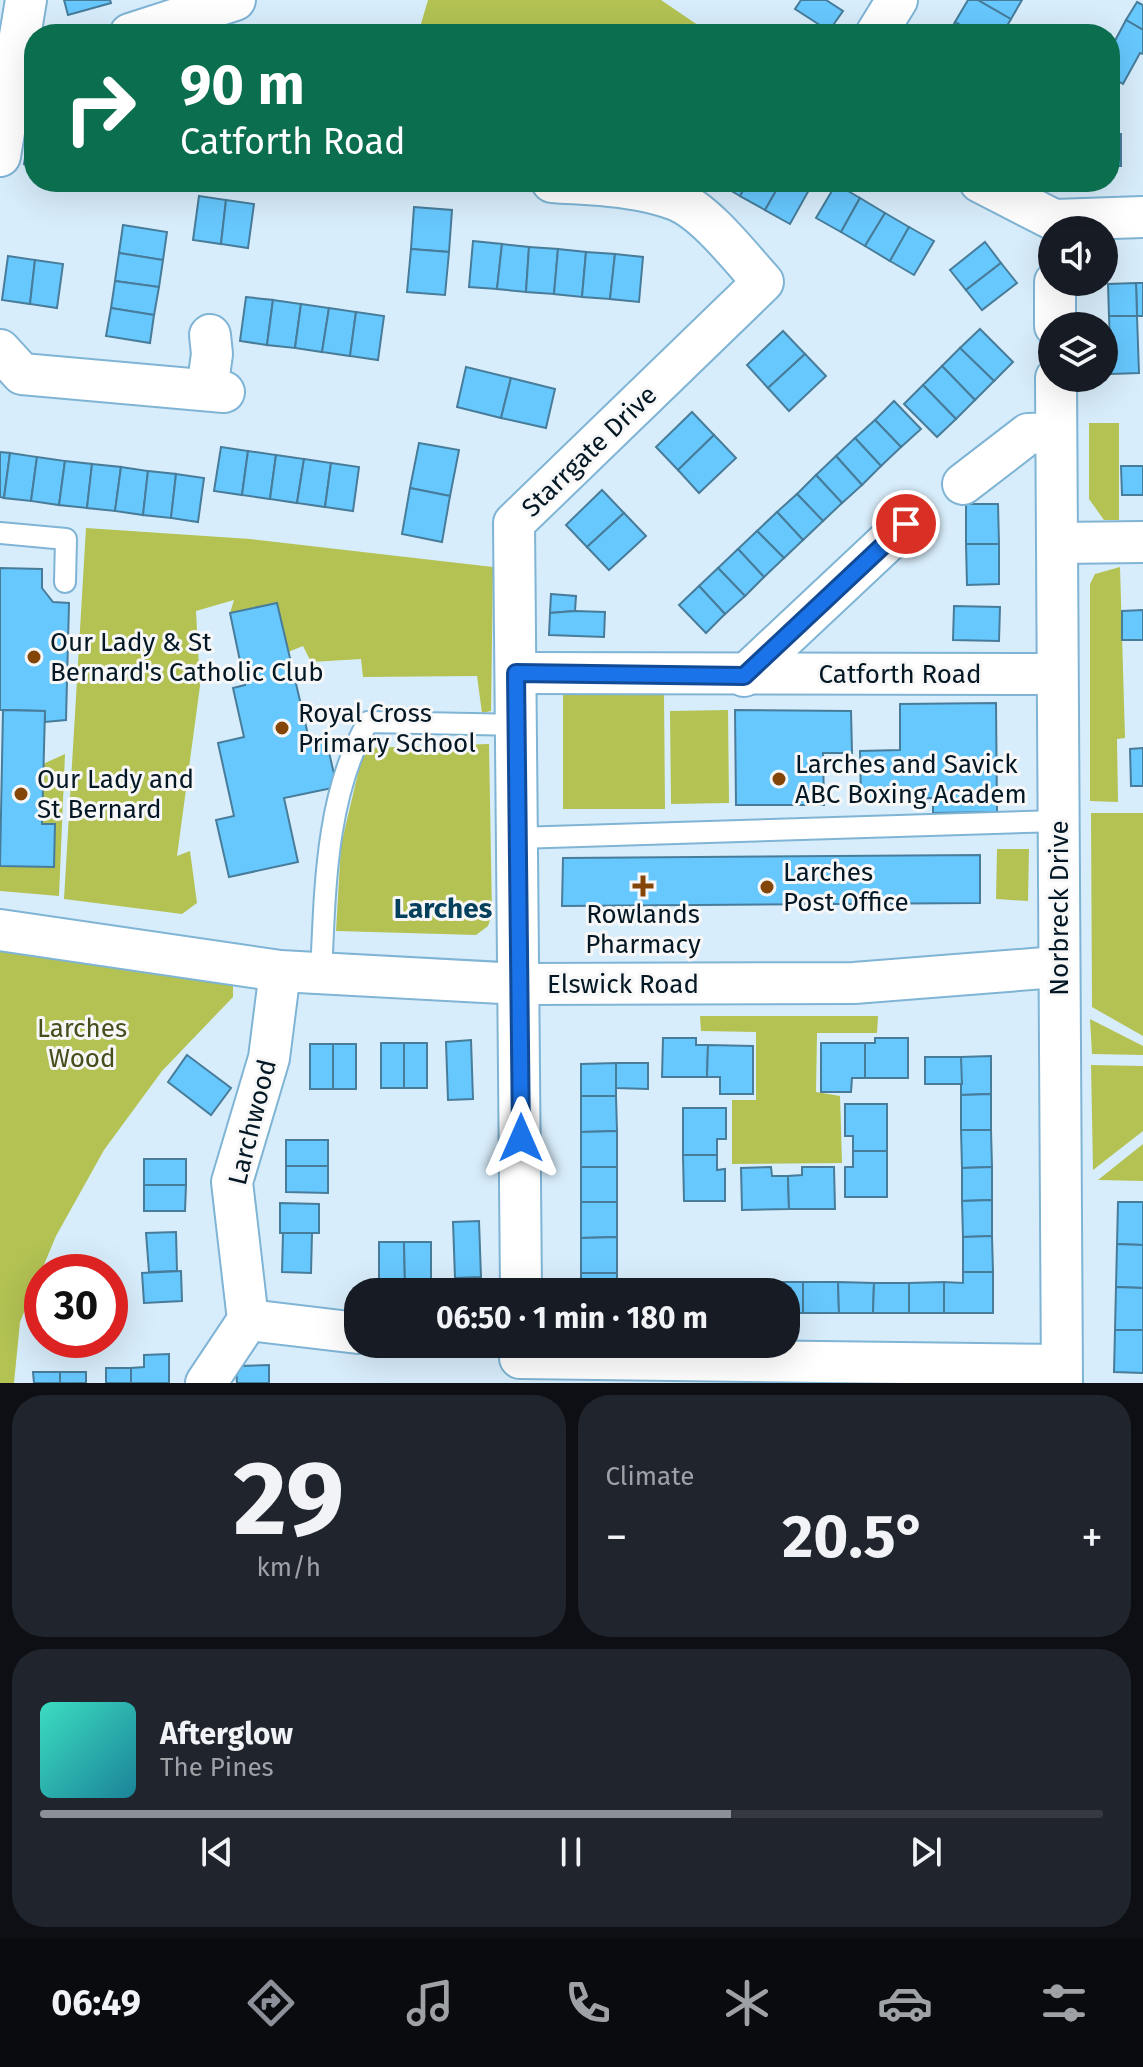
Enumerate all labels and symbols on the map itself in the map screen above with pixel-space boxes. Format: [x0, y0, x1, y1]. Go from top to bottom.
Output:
street label: Starrgate Drive [515, 379, 663, 523]
pin [872, 490, 940, 558]
place label: Our Lady & St Bernard's Catholic Club [50, 627, 324, 688]
marker: Our Lady & St Bernard's Catholic Club [25, 648, 43, 666]
street label: Catforth Road [819, 659, 981, 690]
place label: Royal Cross Primary School [298, 698, 476, 759]
marker: Royal Cross Primary School [273, 719, 291, 737]
place label: Larches and Savick ABC Boxing Academ [795, 749, 1027, 810]
place label: Our Lady and St Bernard [37, 764, 194, 825]
marker: Larches and Savick ABC Boxing Academ [770, 770, 788, 788]
marker: Our Lady and St Bernard [12, 785, 30, 803]
street label: Norbreck Drive [1044, 820, 1075, 996]
place label: Larches Post Office [783, 857, 909, 918]
marker: Rowlands Pharmacy [634, 877, 652, 895]
marker: Larches Post Office [758, 878, 776, 896]
district label: Larches [394, 892, 492, 925]
place label: Rowlands Pharmacy [585, 899, 701, 960]
street label: Elswick Road [547, 969, 699, 1000]
park label: Larches Wood [37, 1013, 127, 1074]
street label: Larchwood [222, 1056, 283, 1188]
position arrow [479, 1096, 563, 1180]
speed limit sign: 30 [24, 1254, 128, 1358]

